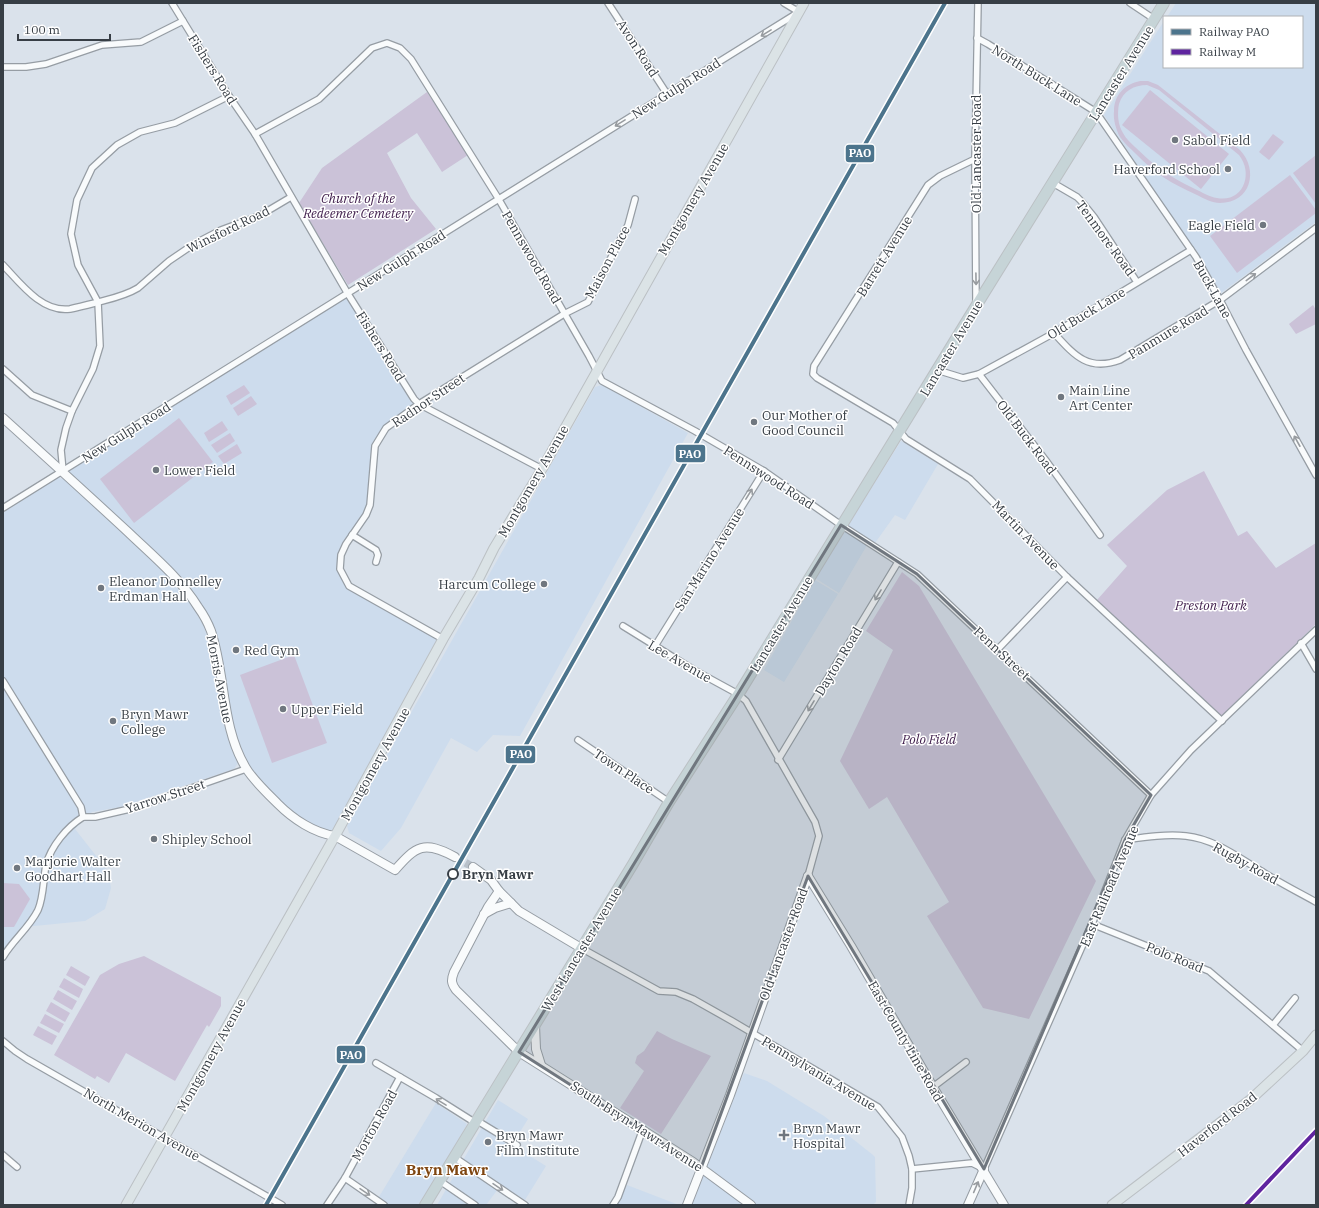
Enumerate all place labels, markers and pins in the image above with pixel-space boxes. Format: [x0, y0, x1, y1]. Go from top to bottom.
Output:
place label: Sabol Field [1183, 132, 1251, 149]
marker: Sabol Field [1170, 135, 1180, 145]
place label: Haverford School [1114, 161, 1220, 178]
marker: Haverford School [1223, 164, 1233, 174]
place label: Eagle Field [1188, 217, 1255, 234]
marker: Eagle Field [1258, 220, 1268, 230]
place label: Main Line Art Center [1069, 382, 1133, 414]
marker: Main Line Art Center [1056, 392, 1066, 402]
place label: Our Mother of Good Council [762, 407, 848, 439]
marker: Our Mother of Good Council [749, 417, 759, 427]
place label: Lower Field [164, 462, 235, 479]
marker: Lower Field [151, 465, 161, 475]
place label: Eleanor Donnelley Erdman Hall [109, 573, 222, 605]
place label: Harcum College [438, 576, 536, 593]
marker: Harcum College [539, 579, 549, 589]
marker: Eleanor Donnelley Erdman Hall [96, 583, 106, 593]
place label: Red Gym [244, 642, 299, 659]
marker: Red Gym [231, 645, 241, 655]
place label: Upper Field [291, 701, 363, 718]
marker: Upper Field [278, 704, 288, 714]
place label: Bryn Mawr College [121, 706, 189, 738]
marker: Bryn Mawr College [108, 716, 118, 726]
place label: Shipley School [162, 831, 252, 848]
marker: Shipley School [149, 834, 159, 844]
place label: Marjorie Walter Goodhart Hall [25, 853, 121, 885]
marker: Marjorie Walter Goodhart Hall [12, 863, 22, 873]
place label: Bryn Mawr [462, 866, 534, 883]
marker: Bryn Mawr [447, 868, 459, 880]
place label: Bryn Mawr Hospital [793, 1120, 861, 1152]
place label: Bryn Mawr Film Institute [496, 1127, 579, 1159]
marker: Bryn Mawr Hospital [778, 1129, 790, 1141]
marker: Bryn Mawr Film Institute [483, 1137, 493, 1147]

